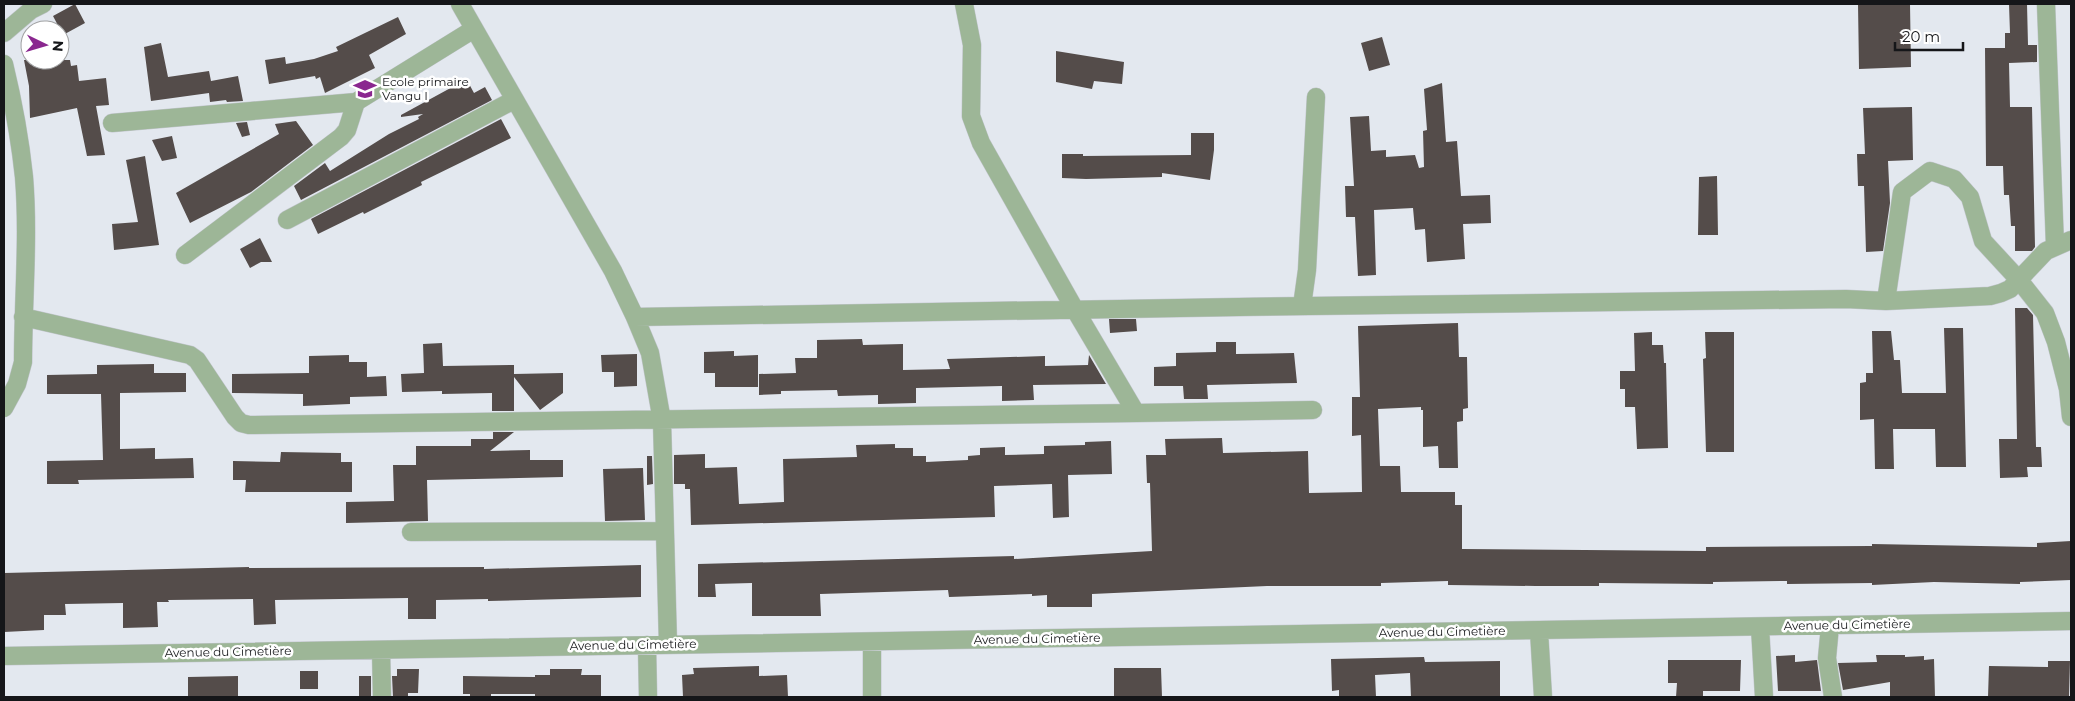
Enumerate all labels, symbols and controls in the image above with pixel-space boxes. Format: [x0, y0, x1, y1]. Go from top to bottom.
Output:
north arrow [20, 20, 70, 70]
scale bar [1895, 20, 1962, 52]
text: 20 m [1902, 27, 1940, 46]
text: N [48, 40, 67, 53]
place label: Ecole primaire Vangu I [382, 74, 469, 103]
school or university icon: Ecole primaire Vangu I [352, 76, 378, 102]
street label: Avenue du Cimetière [1783, 616, 1910, 633]
street label: Avenue du Cimetière [1378, 623, 1505, 640]
street label: Avenue du Cimetière [973, 630, 1100, 647]
street label: Avenue du Cimetière [569, 636, 696, 653]
street label: Avenue du Cimetière [164, 643, 291, 660]

